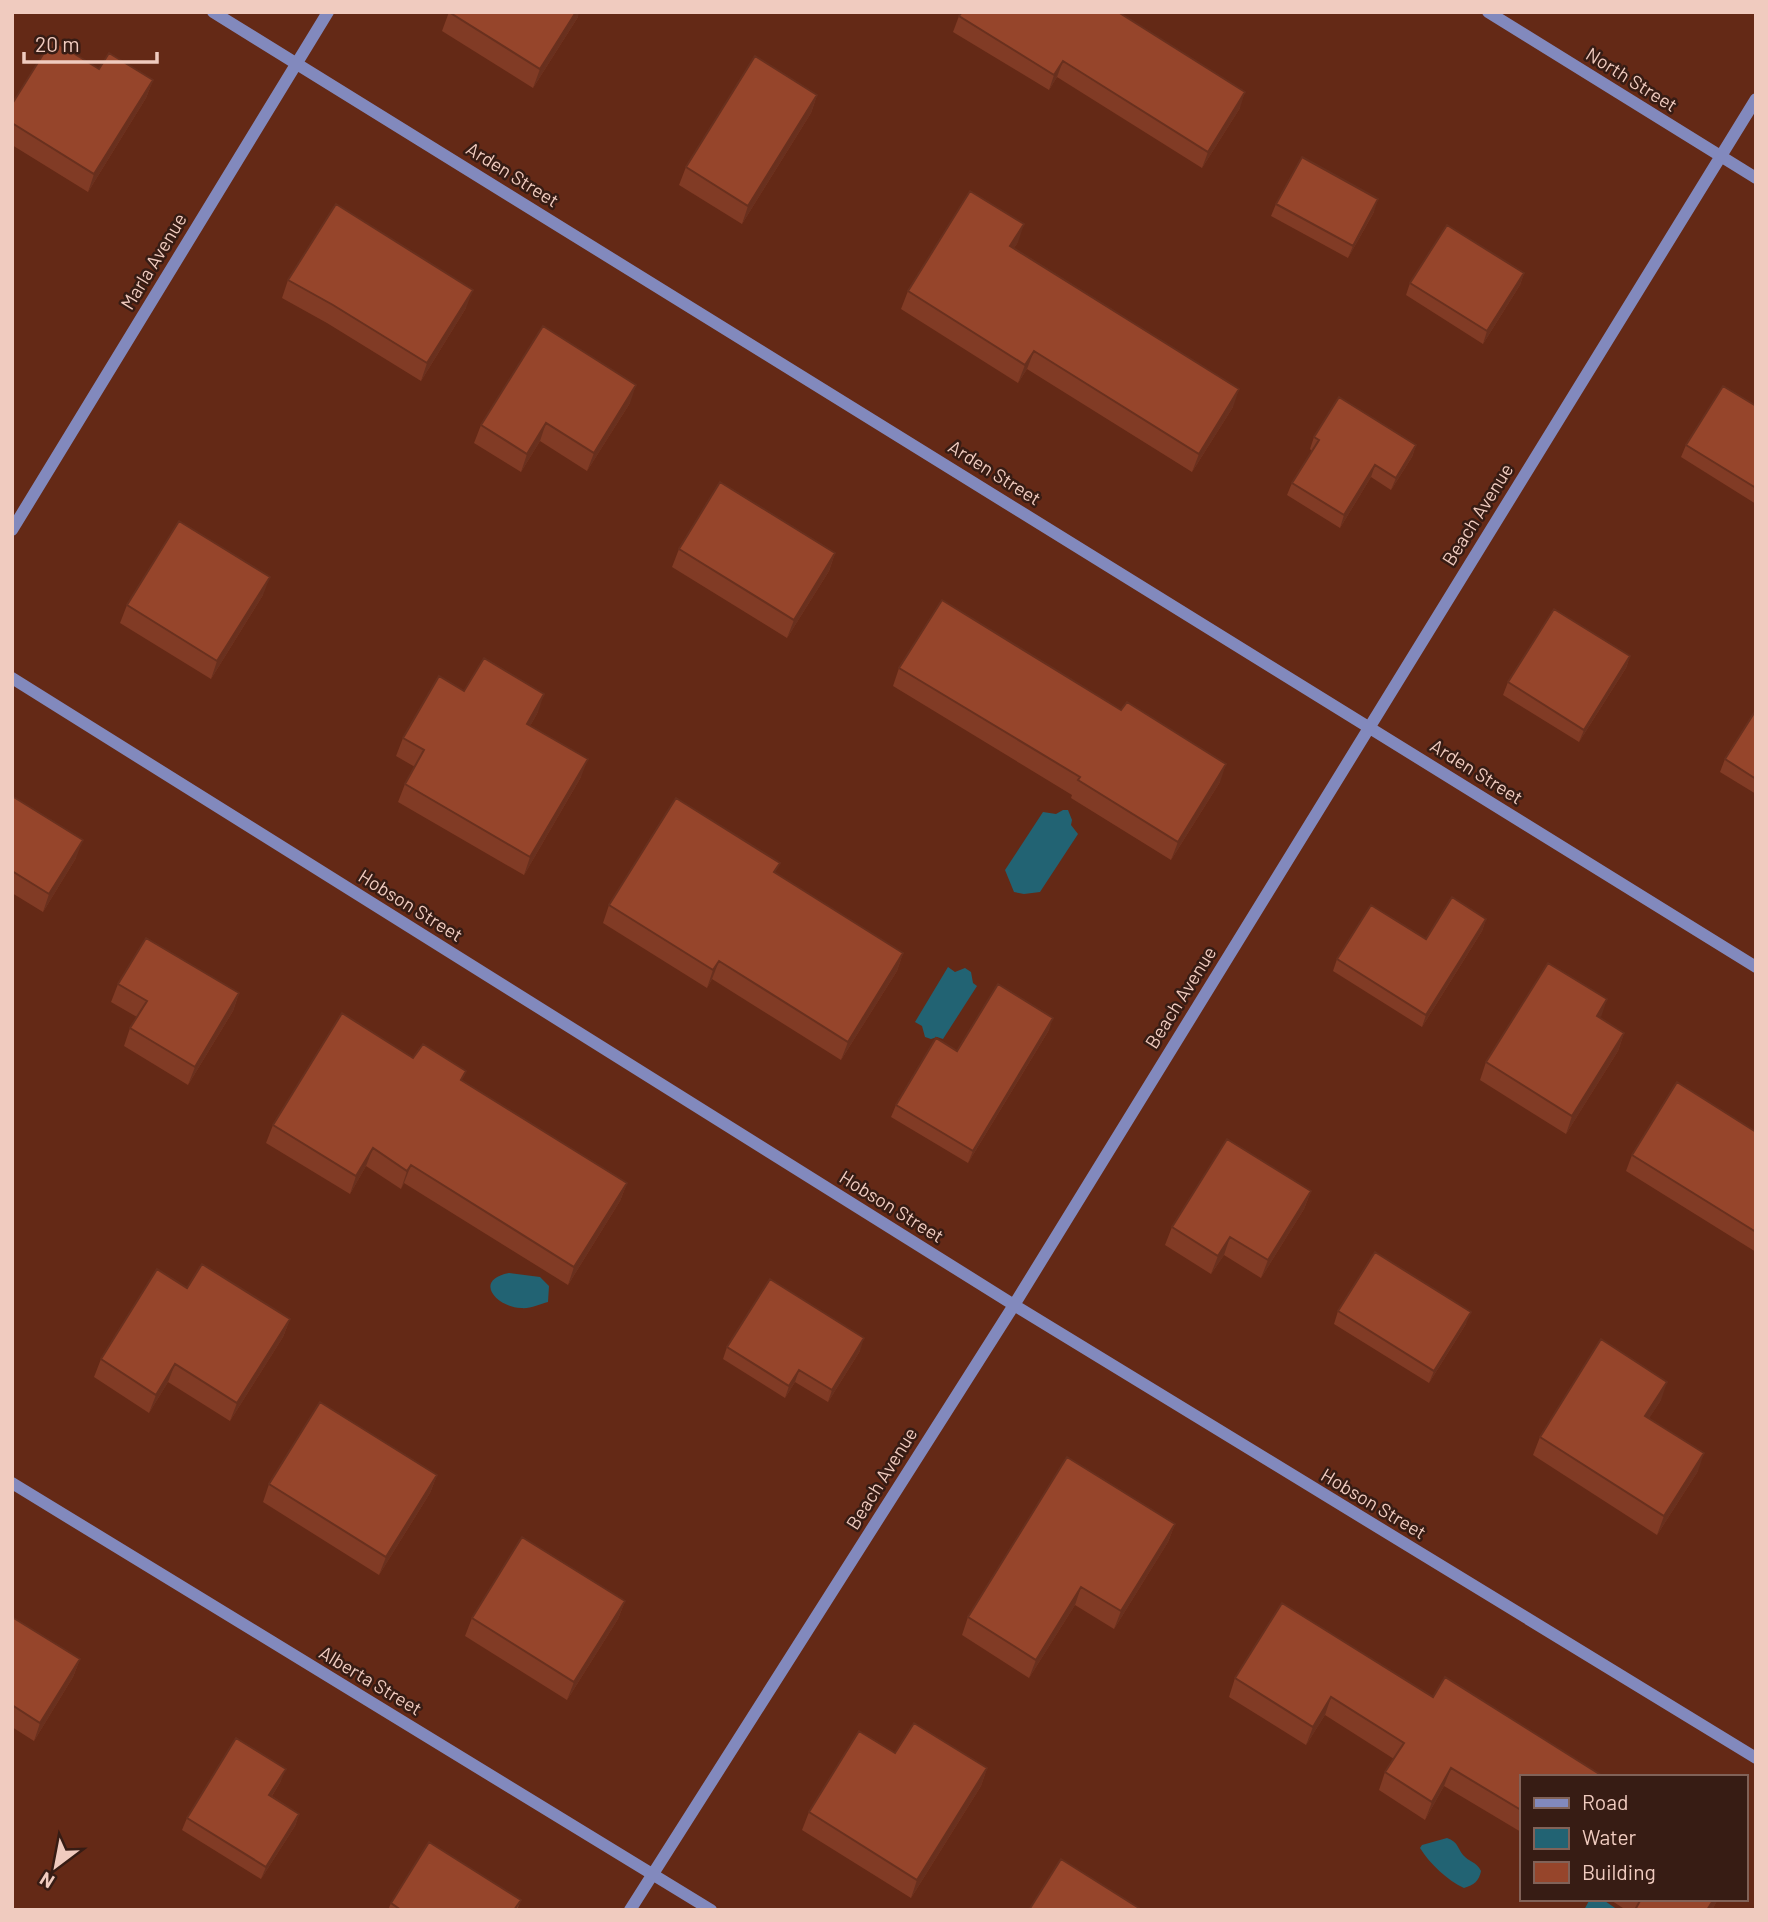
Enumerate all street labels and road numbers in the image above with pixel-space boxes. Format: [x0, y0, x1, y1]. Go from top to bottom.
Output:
street label: North Street [1582, 42, 1682, 116]
street label: Arden Street [462, 136, 564, 212]
street label: Marla Avenue [115, 209, 191, 313]
street label: Arden Street [944, 434, 1046, 510]
street label: Beach Avenue [1437, 459, 1517, 569]
street label: Arden Street [1426, 733, 1528, 809]
street label: Hobson Street [355, 864, 467, 946]
street label: Beach Avenue [1140, 942, 1220, 1052]
street label: Hobson Street [836, 1165, 948, 1247]
street label: Beach Avenue [841, 1423, 921, 1533]
street label: Hobson Street [1317, 1463, 1431, 1543]
street label: Alberta Street [315, 1640, 427, 1720]

